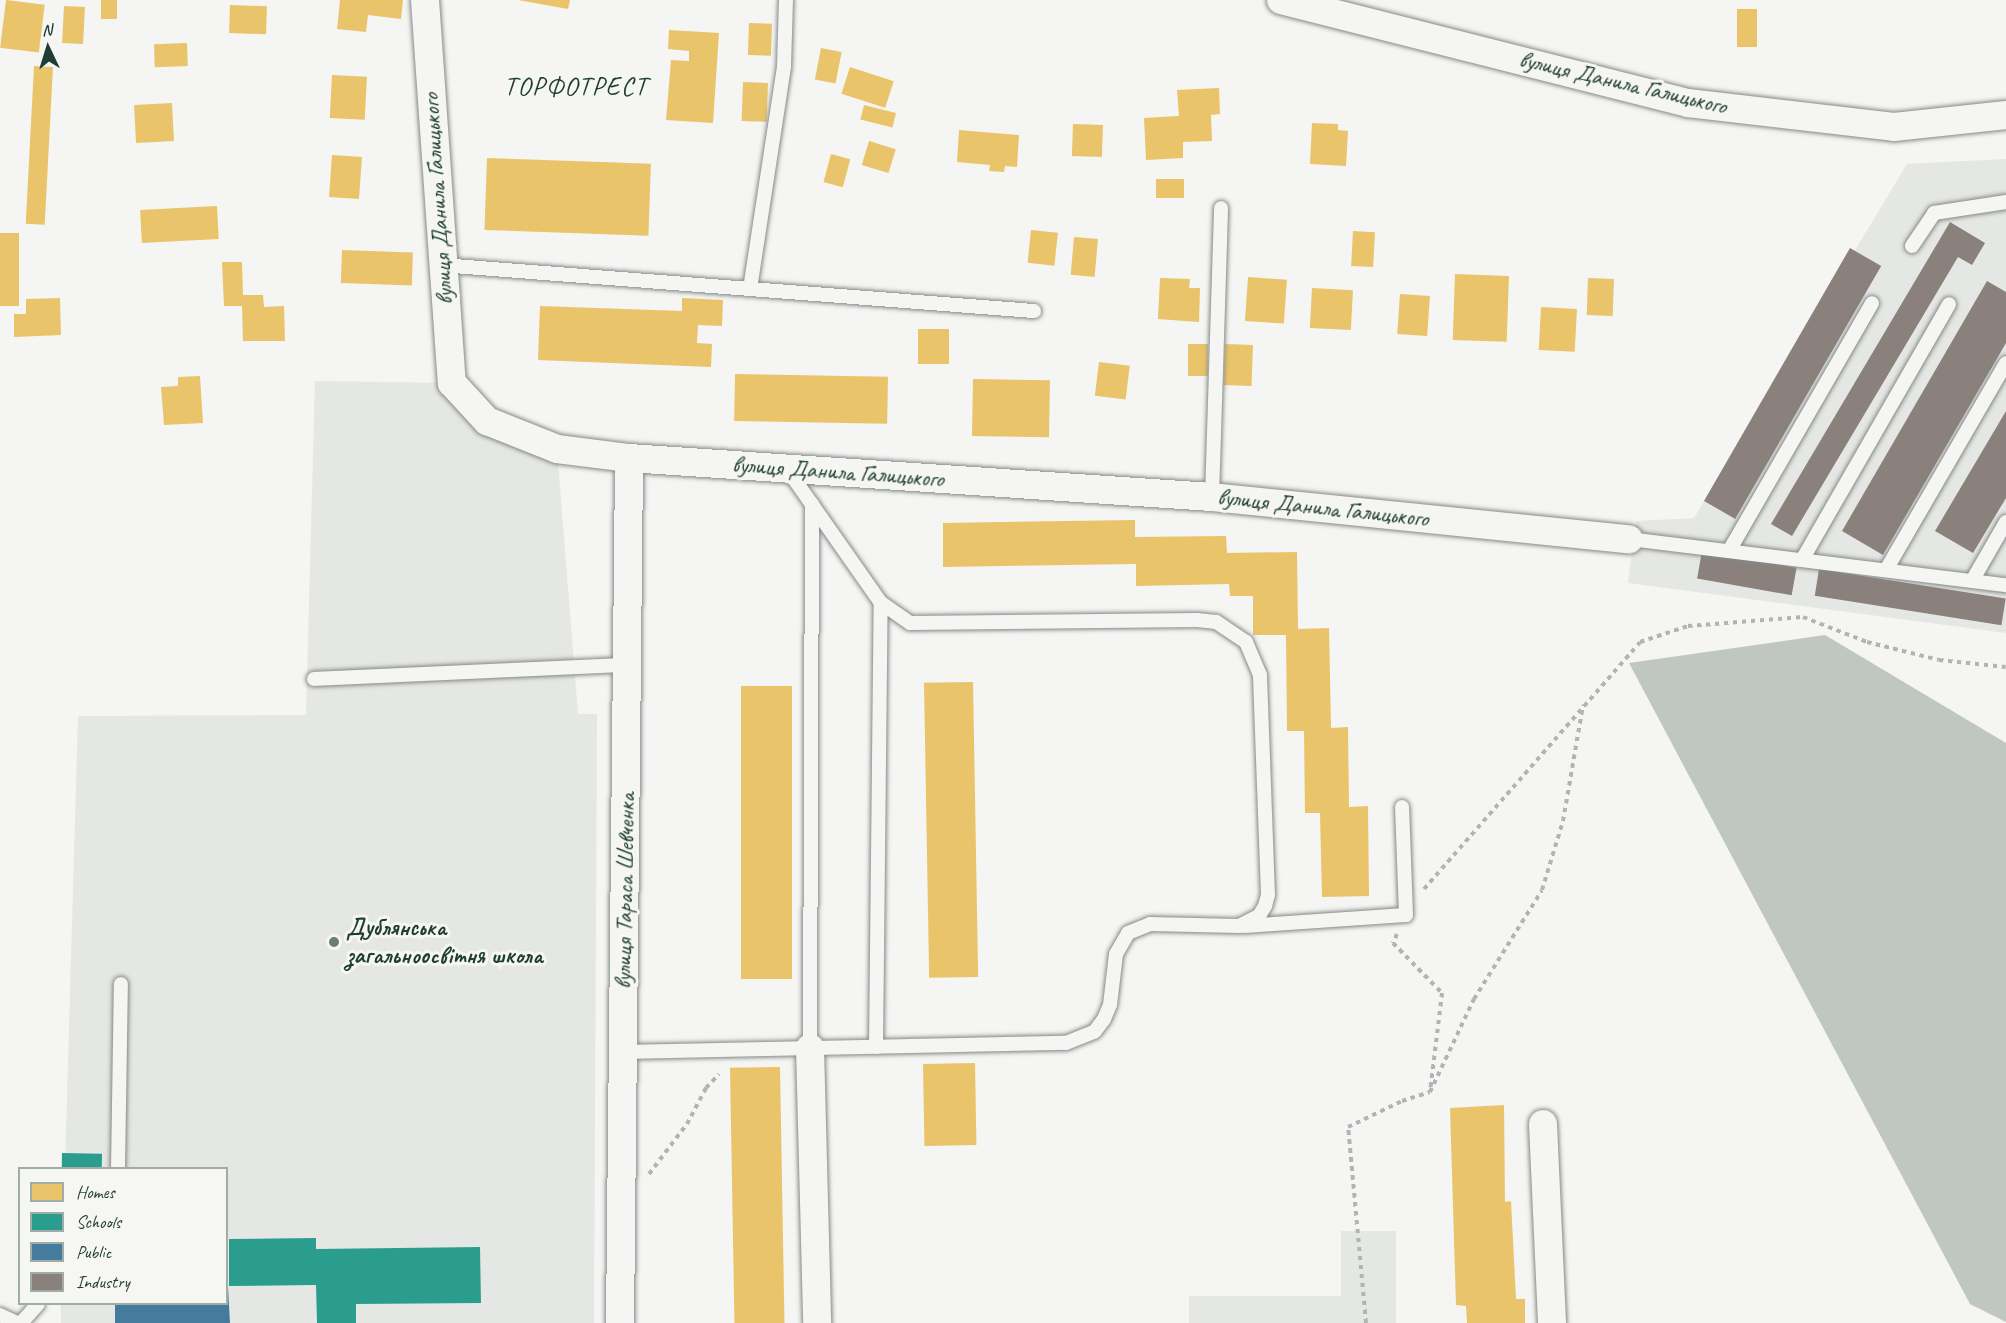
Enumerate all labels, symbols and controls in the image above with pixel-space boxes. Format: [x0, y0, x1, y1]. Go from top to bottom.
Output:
north arrow [18, 18, 78, 78]
text: N [41, 20, 52, 40]
street label: вулиця Данила Галицького [1516, 45, 1730, 121]
district label: ТОРФОТРЕСТ [502, 71, 650, 103]
street label: вулиця Данила Галицького [416, 91, 460, 307]
street label: вулиця Данила Галицького [730, 450, 946, 494]
street label: вулиця Данила Галицького [1215, 483, 1431, 533]
street label: вулиця Тараса Шевченка [609, 792, 641, 990]
place label: Дублянська загальноосвітня школа [346, 914, 542, 970]
marker: Дублянська загальноосвітня школа [327, 935, 341, 949]
legend [18, 1167, 228, 1305]
text: Homes [76, 1181, 115, 1203]
text: Schools [76, 1211, 121, 1233]
text: Public [76, 1241, 111, 1263]
text: Industry [76, 1271, 130, 1293]

